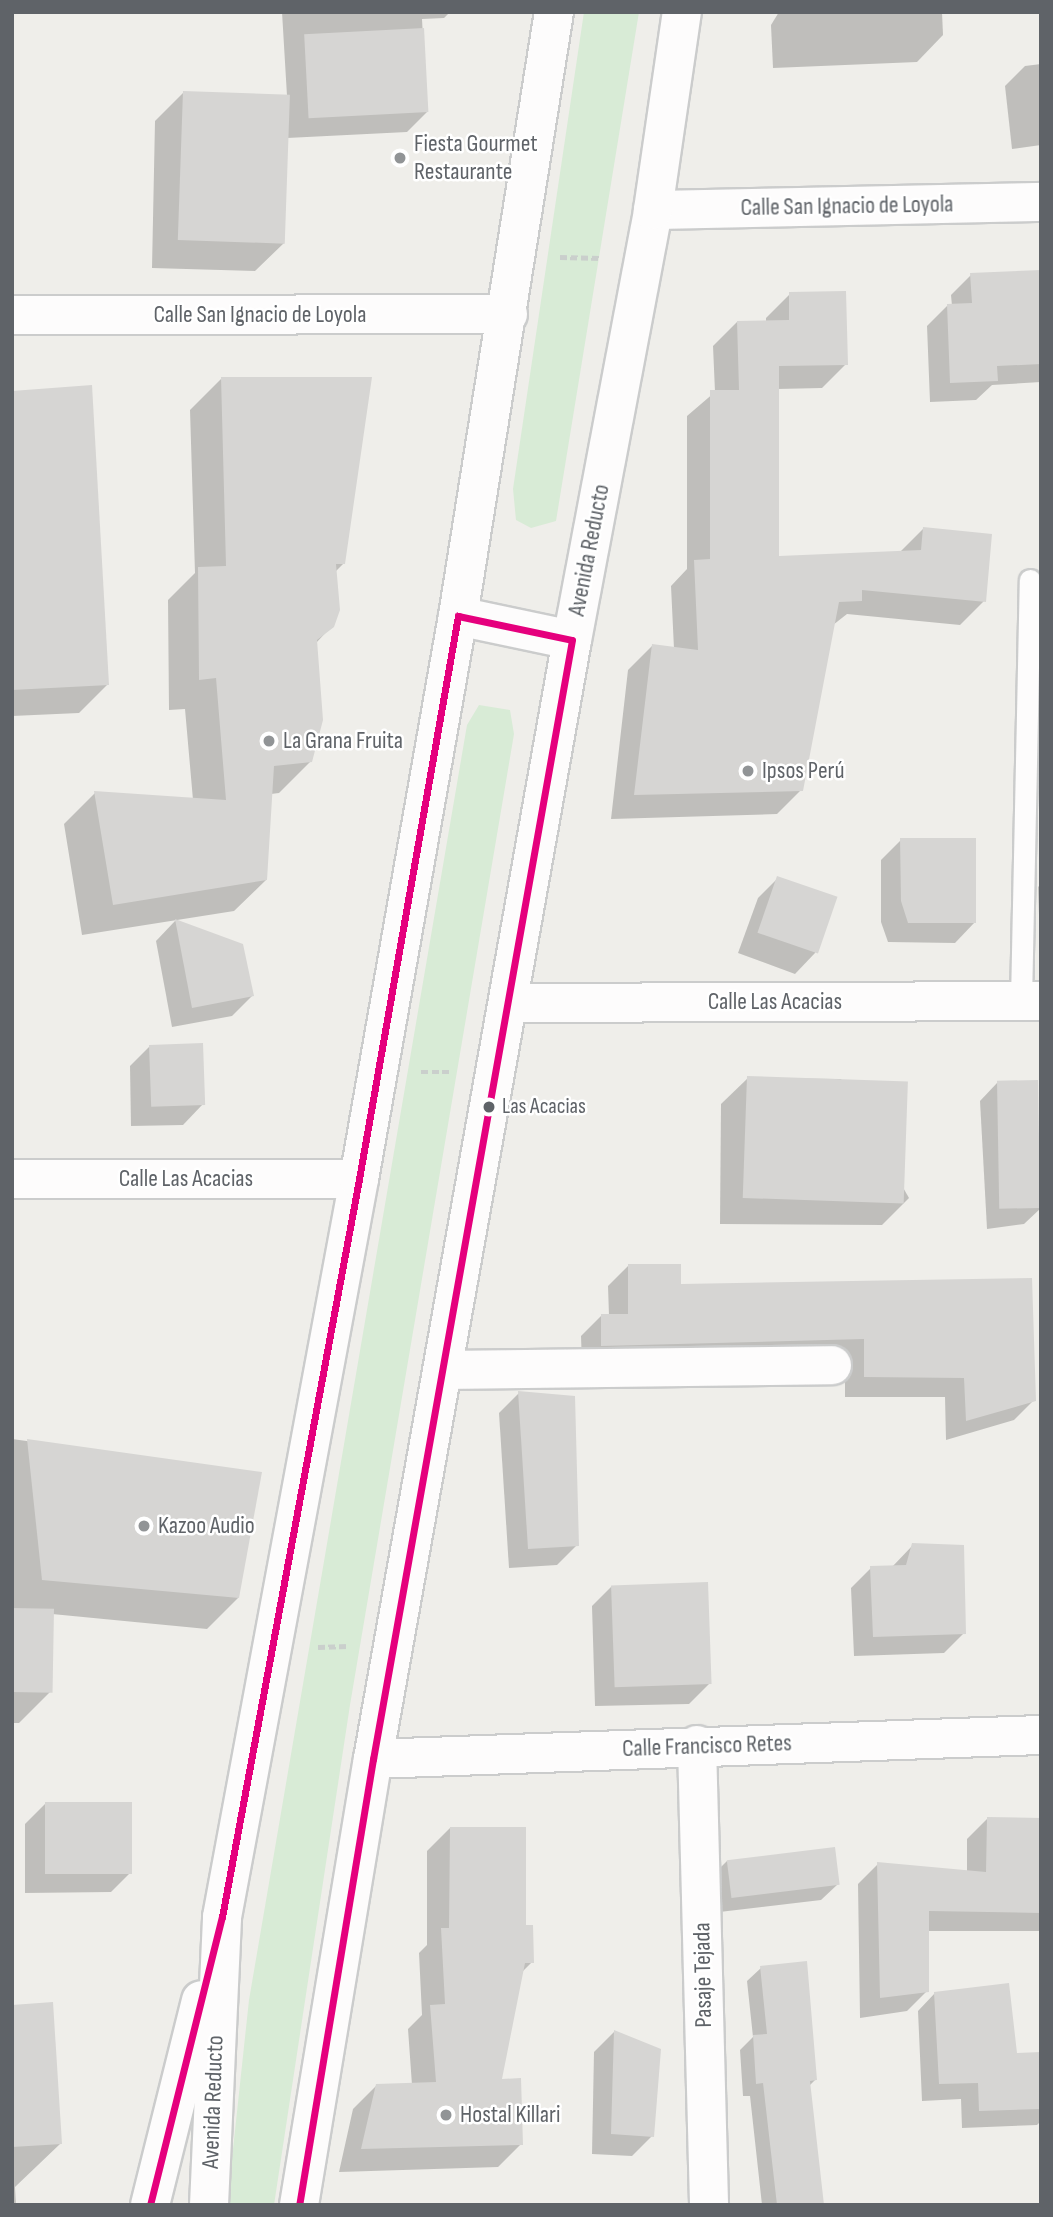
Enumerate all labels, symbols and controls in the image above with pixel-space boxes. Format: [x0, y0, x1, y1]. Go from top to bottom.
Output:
place label: Fiesta Gourmet Restaurante [414, 130, 538, 186]
marker: Fiesta Gourmet Restaurante [392, 150, 408, 166]
street label: Calle San Ignacio de Loyola [740, 190, 954, 222]
street label: Calle San Ignacio de Loyola [154, 301, 366, 329]
street label: Avenida Reducto [562, 482, 616, 618]
place label: La Grana Fruita [283, 727, 403, 755]
marker: La Grana Fruita [261, 733, 277, 749]
place label: Ipsos Perú [762, 757, 844, 785]
marker: Ipsos Perú [740, 763, 756, 779]
street label: Calle Las Acacias [708, 988, 842, 1016]
place label: Las Acacias [502, 1094, 586, 1120]
marker: Las Acacias [482, 1100, 496, 1114]
street label: Calle Las Acacias [119, 1165, 253, 1193]
place label: Kazoo Audio [158, 1512, 255, 1540]
marker: Kazoo Audio [136, 1518, 152, 1534]
street label: Calle Francisco Retes [622, 1729, 792, 1763]
street label: Pasaje Tejada [688, 1922, 718, 2028]
street label: Avenida Reducto [196, 2035, 230, 2169]
place label: Hostal Killari [460, 2101, 560, 2129]
marker: Hostal Killari [438, 2107, 454, 2123]

